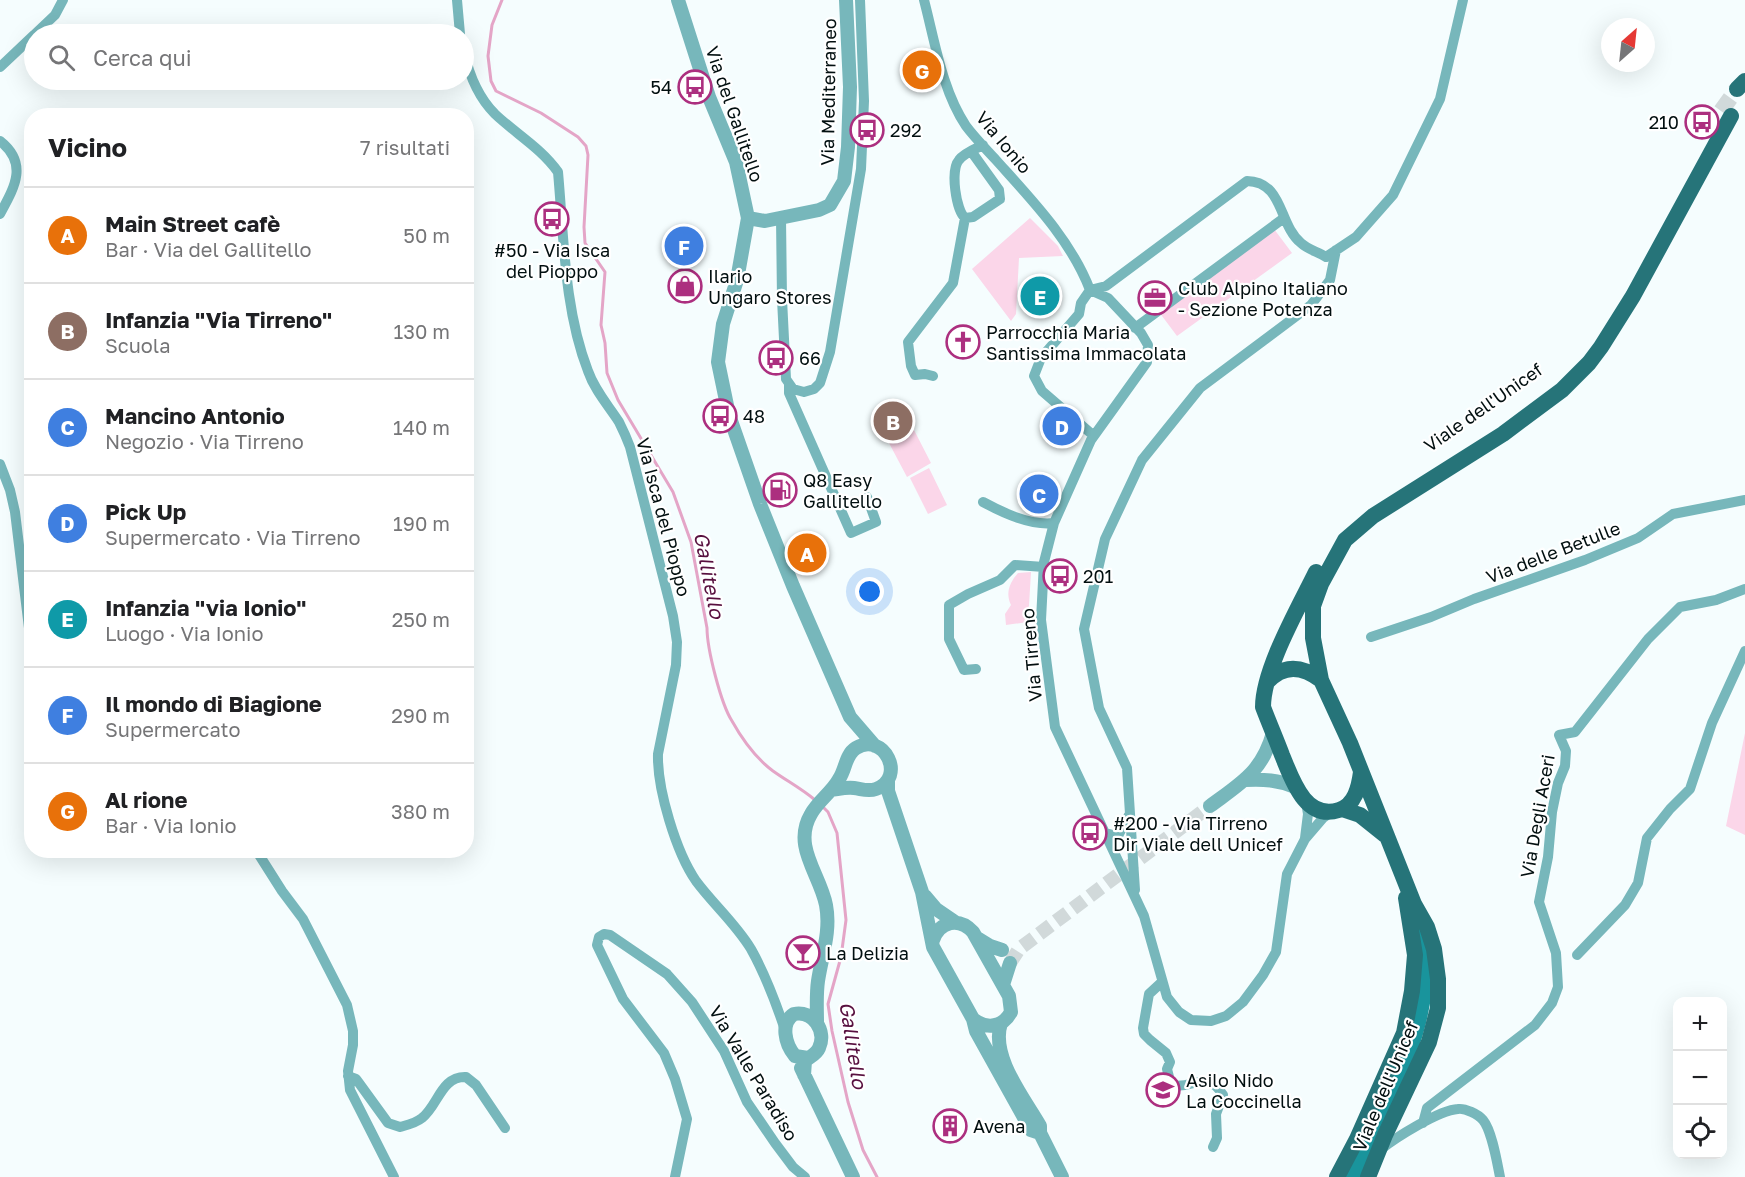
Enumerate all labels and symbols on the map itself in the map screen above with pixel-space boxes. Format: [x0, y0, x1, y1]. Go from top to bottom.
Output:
street label: Via Mediterraneo [816, 18, 840, 166]
north arrow [1601, 18, 1655, 72]
street label: Via del Gallitello [701, 43, 769, 185]
pin: G [902, 48, 942, 92]
bus stop icon: 54 [677, 69, 713, 105]
place label: 54 [651, 76, 672, 98]
bus stop icon: 210 [1684, 104, 1720, 140]
street label: Via Ionio [972, 106, 1036, 178]
place label: 210 [1649, 111, 1679, 133]
bus stop icon: 292 [849, 112, 885, 148]
place label: 292 [890, 119, 922, 141]
bus stop icon: #50 - Via Isca del Pioppo [534, 201, 570, 237]
pin: F [664, 224, 704, 268]
place label: #50 - Via Isca del Pioppo [494, 239, 610, 282]
place label: Ilario Ungaro Stores [708, 265, 832, 308]
shop icon: Ilario Ungaro Stores [667, 268, 703, 304]
pin: E [1020, 274, 1060, 318]
place label: Club Alpino Italiano - Sezione Potenza [1178, 277, 1348, 320]
office icon: Club Alpino Italiano - Sezione Potenza [1137, 280, 1173, 316]
place label: Parrocchia Maria Santissima Immacolata [986, 321, 1187, 364]
church icon: Parrocchia Maria Santissima Immacolata [945, 324, 981, 360]
bus stop icon: 66 [758, 340, 794, 376]
place label: 66 [799, 347, 821, 369]
street label: Viale dell'Unicef [1420, 358, 1547, 456]
bus stop icon: 48 [702, 398, 738, 434]
pin: B [874, 398, 912, 444]
pin: D [1042, 404, 1082, 448]
place label: 48 [743, 405, 765, 427]
street label: Via Isca del Pioppo [632, 435, 696, 599]
place label: Q8 Easy Gallitello [803, 469, 882, 512]
fuel station icon: Q8 Easy Gallitello [762, 472, 798, 508]
pin: C [1020, 472, 1058, 516]
street label: Via delle Betulle [1483, 516, 1623, 588]
water label: Gallitello [690, 530, 730, 621]
pin: A [788, 530, 826, 576]
bus stop icon: 201 [1042, 558, 1078, 594]
place label: 201 [1083, 565, 1114, 587]
your location [855, 577, 884, 606]
street label: Via Tirreno [1016, 607, 1046, 703]
street label: Via Degli Aceri [1515, 753, 1559, 879]
place label: #200 - Via Tirreno Dir Viale dell Unicef [1113, 812, 1283, 855]
bus stop icon: #200 - Via Tirreno Dir Viale dell Unicef [1072, 815, 1108, 851]
bar icon: La Delizia [785, 935, 821, 971]
place label: La Delizia [826, 942, 909, 964]
water label: Gallitello [835, 1000, 873, 1091]
street label: Via Valle Paradiso [705, 1001, 803, 1145]
street label: Viale dell'Unicef [1348, 1017, 1423, 1155]
place label: Asilo Nido La Coccinella [1186, 1069, 1302, 1112]
school or university icon: Asilo Nido La Coccinella [1145, 1072, 1181, 1108]
building icon: Avena [932, 1108, 968, 1144]
place label: Avena [973, 1115, 1025, 1137]

